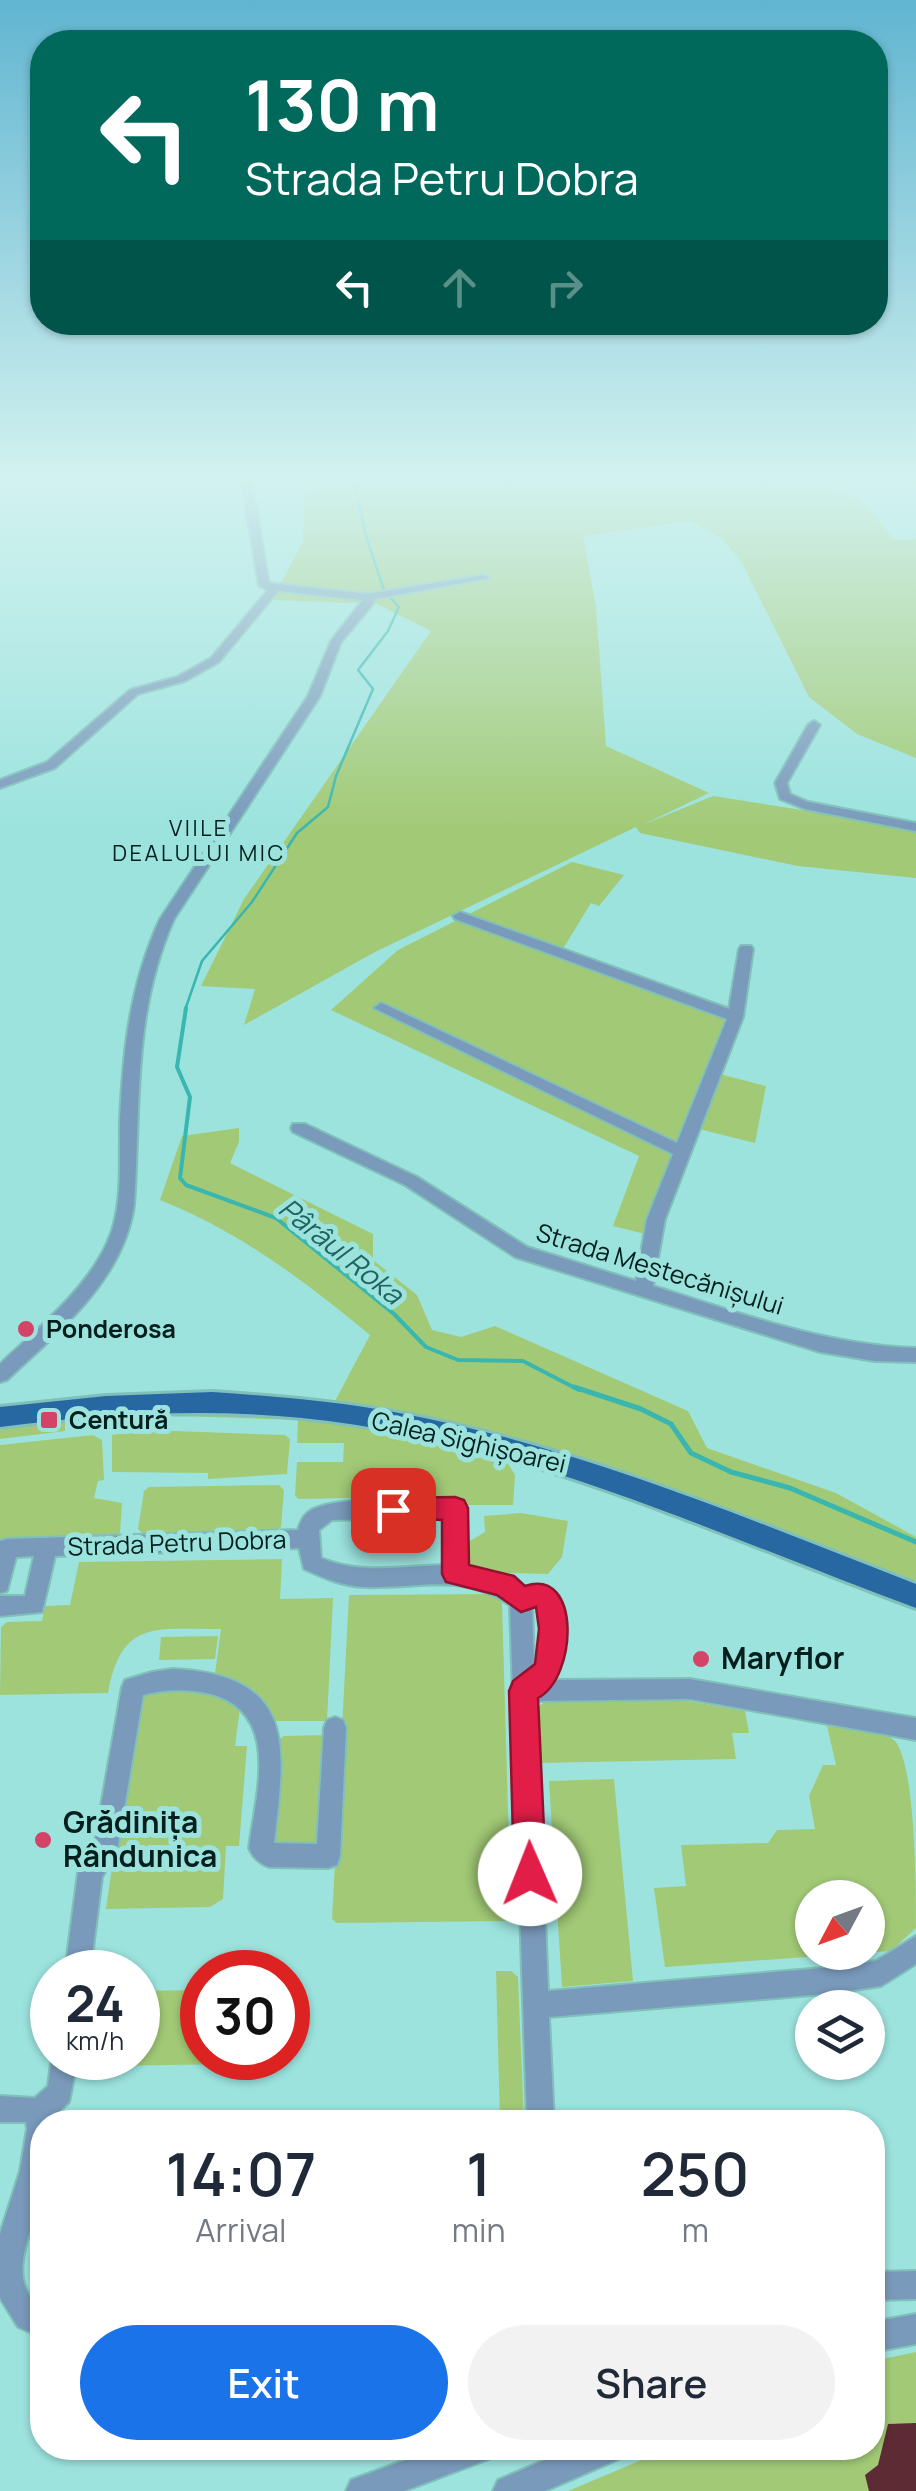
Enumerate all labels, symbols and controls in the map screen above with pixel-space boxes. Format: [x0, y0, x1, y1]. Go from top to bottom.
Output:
text: 130 m [245, 56, 439, 152]
icon: left [80, 70, 210, 200]
text: Strada Petru Dobra [245, 147, 639, 209]
icon: left [327, 260, 382, 315]
icon: ahead [432, 260, 487, 315]
icon: right [537, 260, 592, 315]
district label: VIILE DEALULUI MIC [112, 813, 286, 868]
water label: Pârâul Roka [272, 1188, 413, 1313]
street label: Strada Mestecănișului [532, 1214, 788, 1323]
place label: Ponderosa [46, 1311, 176, 1346]
marker: Ponderosa [15, 1318, 37, 1340]
place label: Centură [69, 1402, 168, 1437]
street label: Calea Sighișoarei [368, 1402, 570, 1481]
marker: Centură [38, 1409, 60, 1431]
pin [351, 1468, 436, 1553]
icon: arrive [366, 1483, 421, 1538]
street label: Strada Petru Dobra [67, 1521, 287, 1564]
place label: Maryflor [721, 1637, 845, 1678]
marker: Maryflor [690, 1648, 712, 1670]
place label: Grădinița Rândunica [63, 1801, 217, 1876]
position arrow [478, 1822, 582, 1926]
marker: Grădinița Rândunica [32, 1829, 54, 1851]
north arrow [795, 1880, 885, 1970]
map controls [795, 1880, 885, 2080]
speed limit sign: 30 [180, 1950, 310, 2080]
text: 24 [65, 1969, 125, 2037]
button: layers [795, 1990, 885, 2080]
text: km/h [66, 2023, 124, 2058]
text: 14:07 [165, 2132, 316, 2214]
text: 1 [466, 2132, 491, 2214]
text: 250 [641, 2132, 750, 2214]
text: Arrival [195, 2208, 287, 2252]
text: min [452, 2208, 505, 2252]
text: m [682, 2208, 709, 2252]
button: Exit [80, 2325, 448, 2440]
button: Share [468, 2325, 835, 2440]

